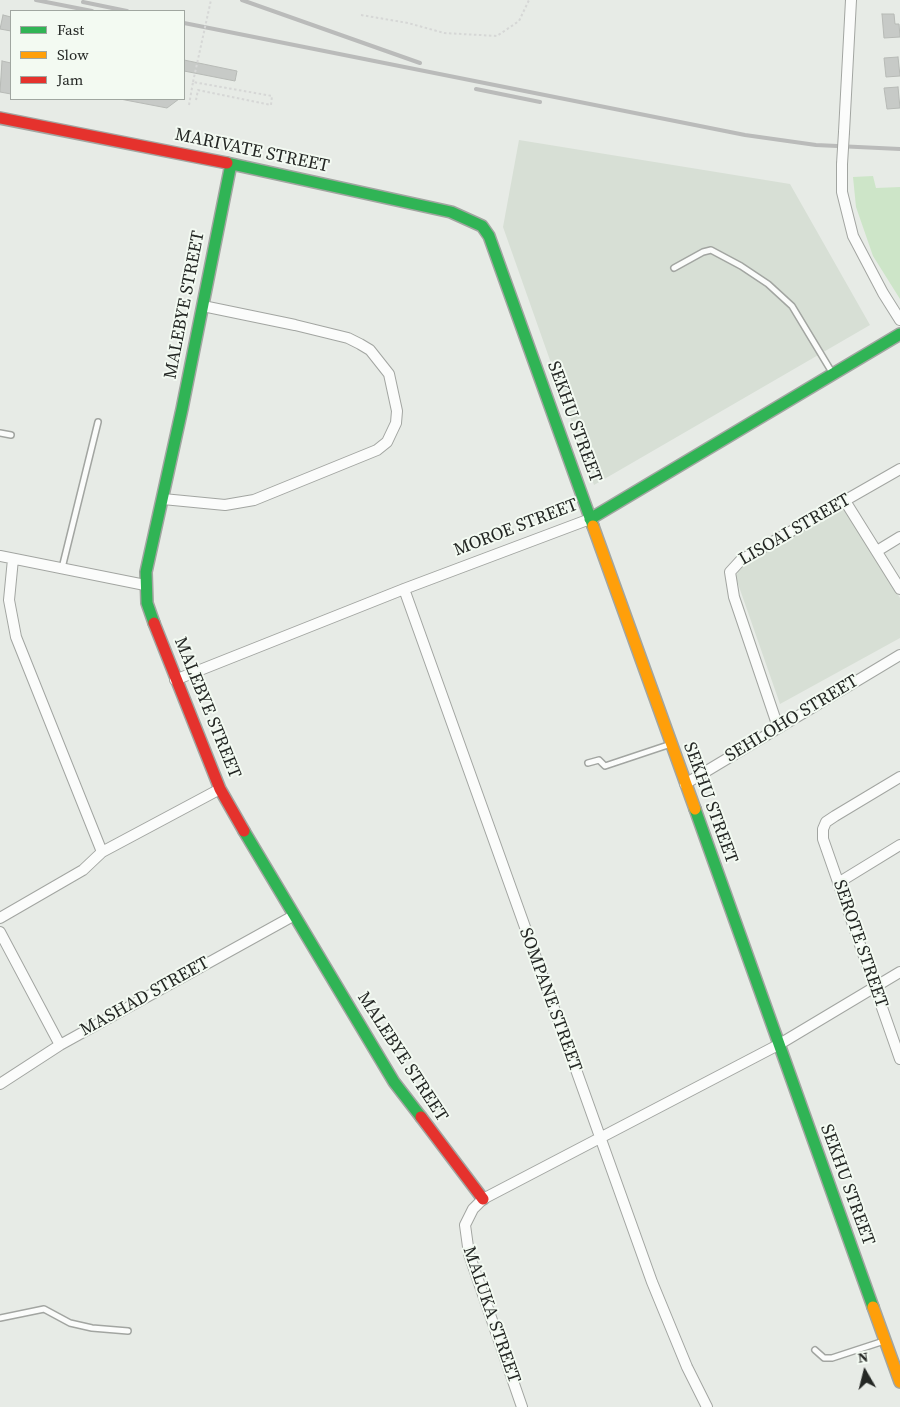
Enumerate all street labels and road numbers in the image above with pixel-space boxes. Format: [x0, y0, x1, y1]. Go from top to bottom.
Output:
street label: MARIVATE STREET [173, 124, 331, 178]
street label: MALEBYE STREET [160, 229, 210, 381]
street label: SEKHU STREET [542, 358, 606, 486]
street label: LISOAI STREET [735, 489, 855, 571]
street label: MOROE STREET [451, 494, 581, 562]
street label: MALEBYE STREET [169, 634, 245, 782]
street label: SEHLOHO STREET [721, 671, 863, 767]
street label: SEKHU STREET [678, 739, 742, 867]
street label: SEROTE STREET [828, 877, 892, 1011]
street label: SOMPANE STREET [514, 925, 586, 1075]
street label: MASHAD STREET [77, 953, 213, 1041]
street label: MALEBYE STREET [352, 988, 452, 1126]
street label: SEKHU STREET [815, 1121, 879, 1249]
street label: MALUKA STREET [457, 1244, 525, 1386]

